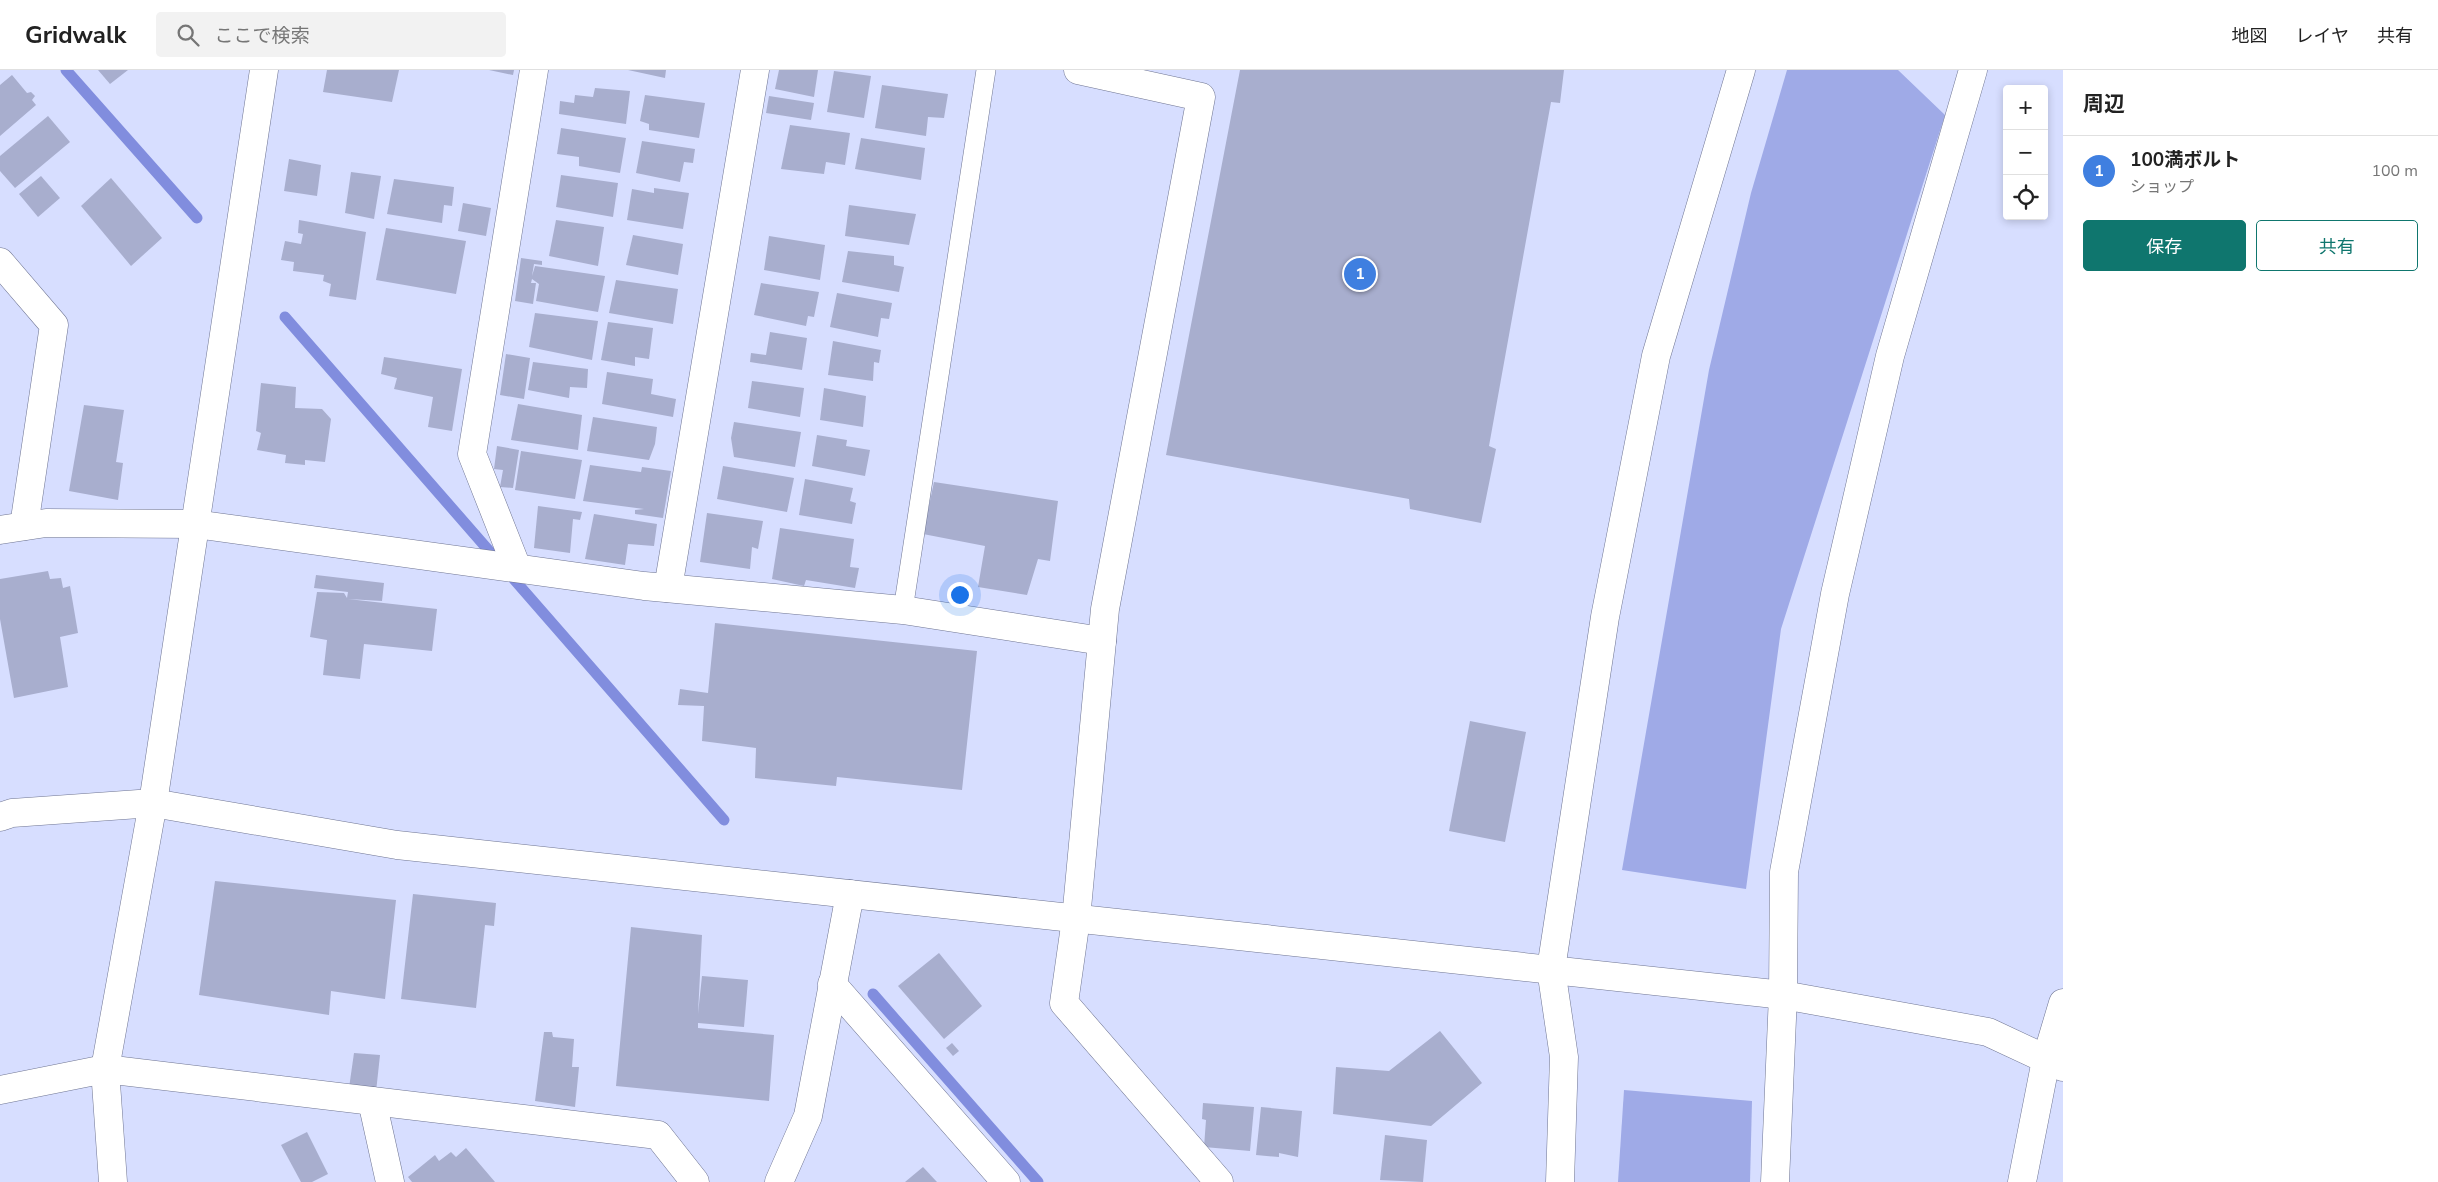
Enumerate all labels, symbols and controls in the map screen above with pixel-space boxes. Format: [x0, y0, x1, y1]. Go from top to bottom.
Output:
search box [156, 12, 506, 57]
text: Gridwalk [25, 19, 126, 51]
icon: search [174, 21, 202, 49]
text: ここで検索 [214, 23, 310, 49]
text: 地図 [2232, 24, 2268, 48]
text: レイヤ [2296, 24, 2349, 48]
text: 共有 [2377, 24, 2413, 48]
map controls [2003, 85, 2048, 220]
button: + [2003, 85, 2048, 130]
text: 周辺 [2083, 90, 2125, 118]
button: − [2003, 130, 2048, 175]
text: 100満ボルト [2130, 147, 2240, 173]
text: 1 [2094, 160, 2104, 182]
text: 100 m [2371, 160, 2418, 182]
button: locate [2003, 175, 2048, 220]
text: ショップ [2130, 176, 2194, 198]
button: 保存 [2083, 220, 2246, 271]
button: 共有 [2256, 220, 2418, 271]
pin: 1 [1344, 255, 1376, 293]
your location [947, 582, 973, 608]

